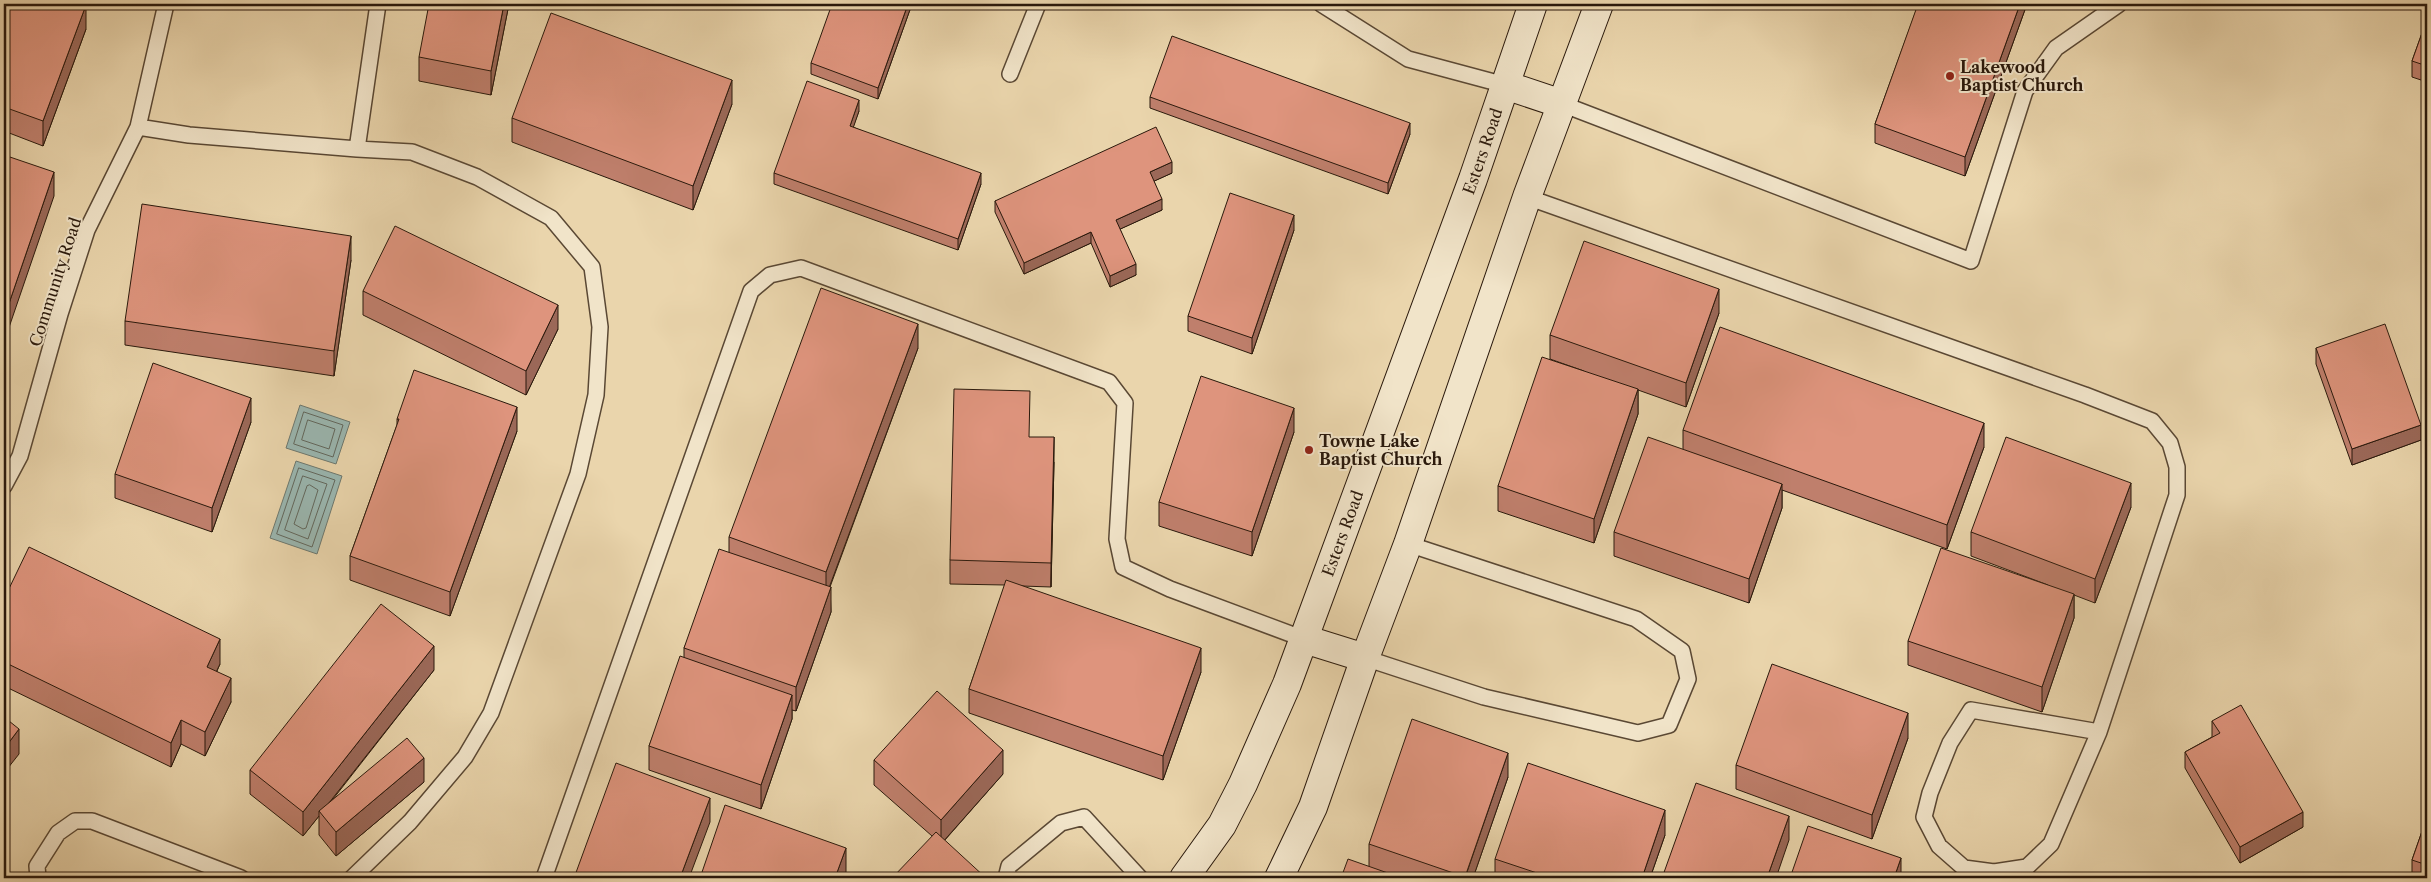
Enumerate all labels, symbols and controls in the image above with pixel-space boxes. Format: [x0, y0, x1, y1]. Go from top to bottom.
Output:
place label: Lakewood Baptist Church [1960, 57, 2084, 95]
marker: Lakewood Baptist Church [1944, 70, 1956, 82]
street label: Esters Road [1458, 105, 1507, 197]
street label: Community Road [25, 215, 85, 349]
place label: Towne Lake Baptist Church [1319, 431, 1443, 469]
marker: Towne Lake Baptist Church [1303, 444, 1315, 456]
street label: Esters Road [1318, 487, 1368, 579]

